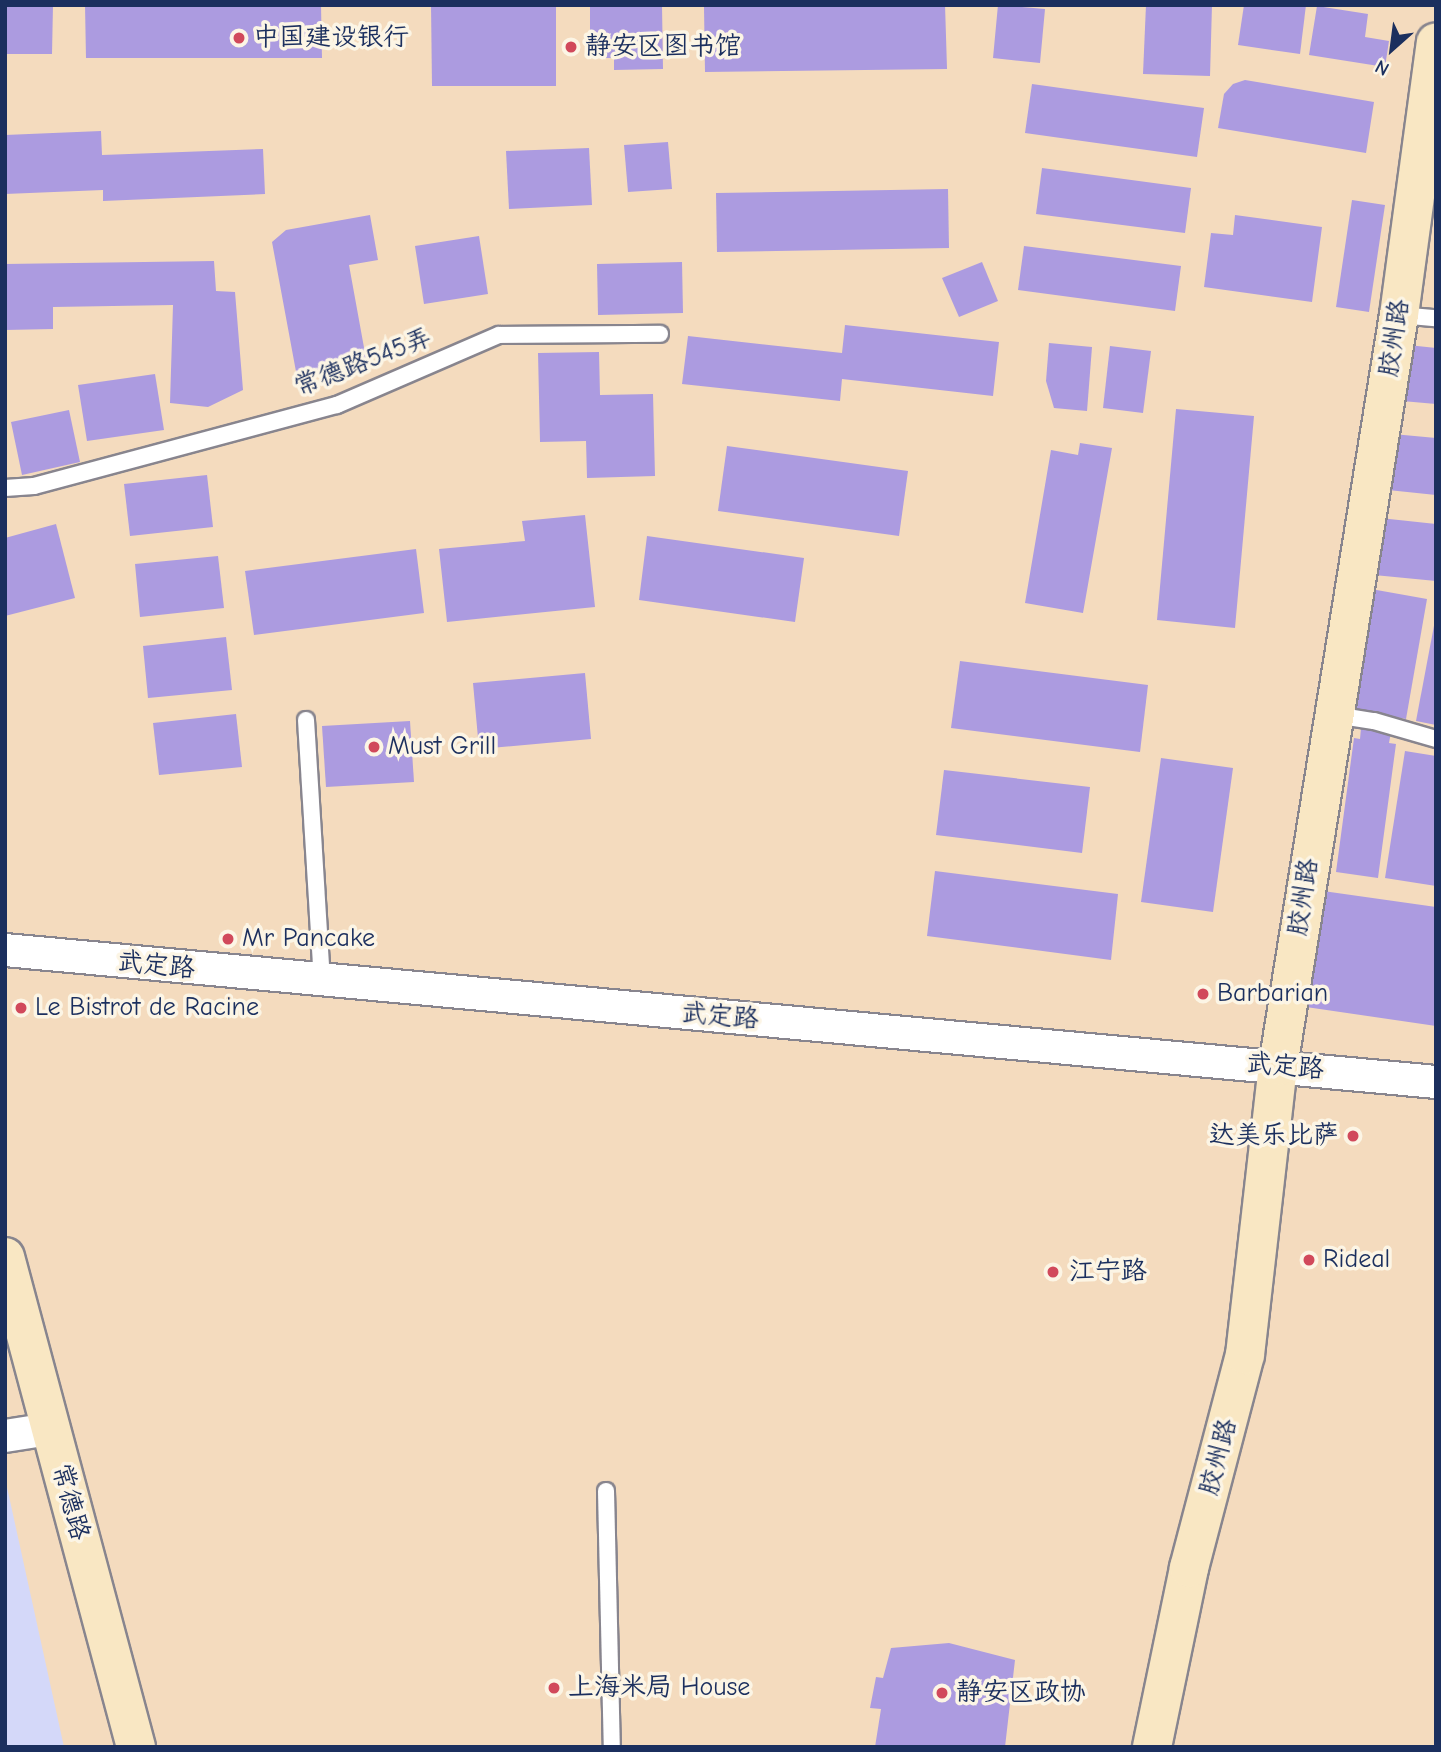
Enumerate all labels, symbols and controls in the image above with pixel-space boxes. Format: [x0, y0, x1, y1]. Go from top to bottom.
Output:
north arrow [1357, 14, 1427, 84]
place label: 中国建设银行 [253, 22, 409, 54]
marker: 中国建设银行 [231, 30, 247, 46]
place label: 静安区图书馆 [585, 31, 741, 63]
marker: 静安区图书馆 [563, 39, 579, 55]
text: N [1372, 55, 1393, 80]
street label: 胶州路 [1373, 297, 1417, 379]
street label: 常德路545弄 [290, 322, 436, 404]
place label: Must Grill [388, 731, 496, 763]
marker: Must Grill [366, 739, 382, 755]
street label: 胶州路 [1282, 856, 1326, 938]
place label: Mr Pancake [242, 923, 375, 955]
marker: Mr Pancake [220, 931, 236, 947]
street label: 武定路 [116, 946, 196, 986]
place label: Barbarian [1217, 978, 1328, 1010]
marker: Barbarian [1195, 986, 1211, 1002]
place label: Le Bistrot de Racine [35, 992, 259, 1024]
street label: 武定路 [680, 998, 760, 1036]
marker: Le Bistrot de Racine [13, 1000, 29, 1016]
street label: 武定路 [1245, 1048, 1325, 1086]
place label: 达美乐比萨 [1209, 1120, 1339, 1152]
marker: 达美乐比萨 [1345, 1128, 1361, 1144]
place label: Rideal [1323, 1244, 1390, 1276]
marker: Rideal [1301, 1252, 1317, 1268]
place label: 江宁路 [1069, 1256, 1147, 1288]
marker: 江宁路 [1043, 1262, 1063, 1282]
street label: 胶州路 [1194, 1415, 1244, 1499]
street label: 常德路 [45, 1460, 95, 1544]
place label: 上海米局 House [568, 1672, 750, 1704]
place label: 静安区政协 [956, 1677, 1086, 1709]
marker: 上海米局 House [546, 1680, 562, 1696]
marker: 静安区政协 [934, 1685, 950, 1701]

